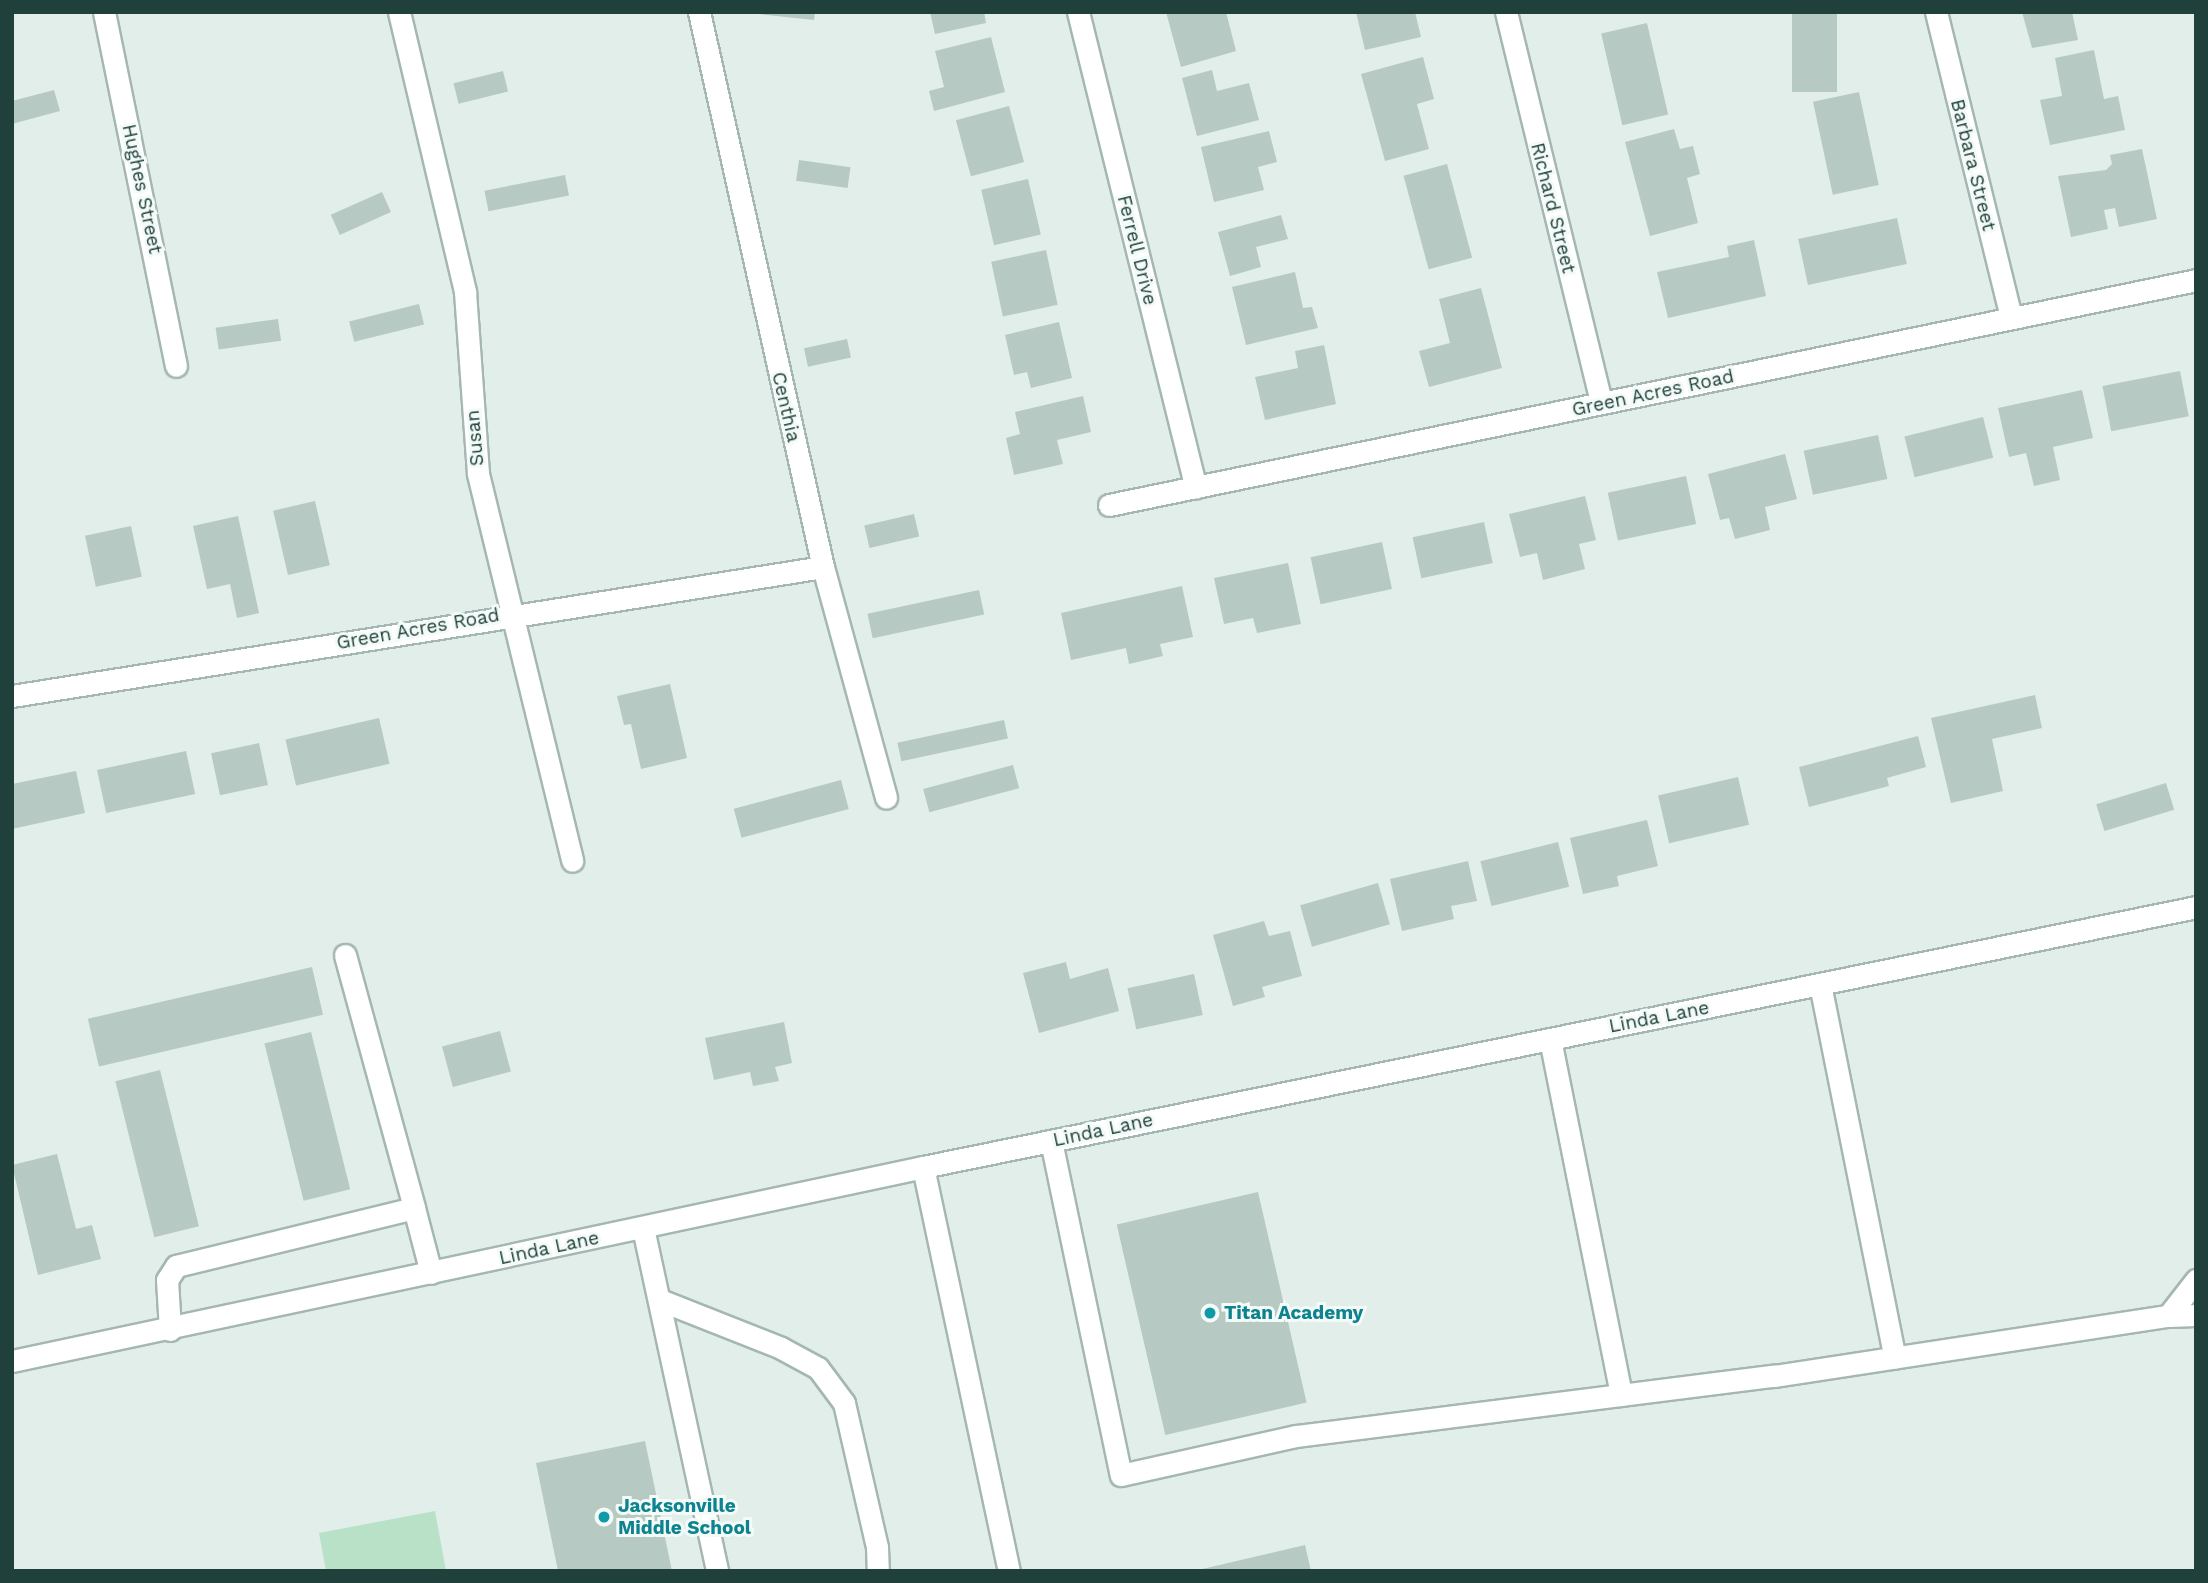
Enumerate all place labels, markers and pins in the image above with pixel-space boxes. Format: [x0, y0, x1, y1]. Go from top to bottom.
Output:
place label: Titan Academy [1224, 1302, 1364, 1324]
marker: Titan Academy [1202, 1305, 1218, 1321]
place label: Jacksonville Middle School [618, 1495, 751, 1539]
marker: Jacksonville Middle School [596, 1509, 612, 1525]

